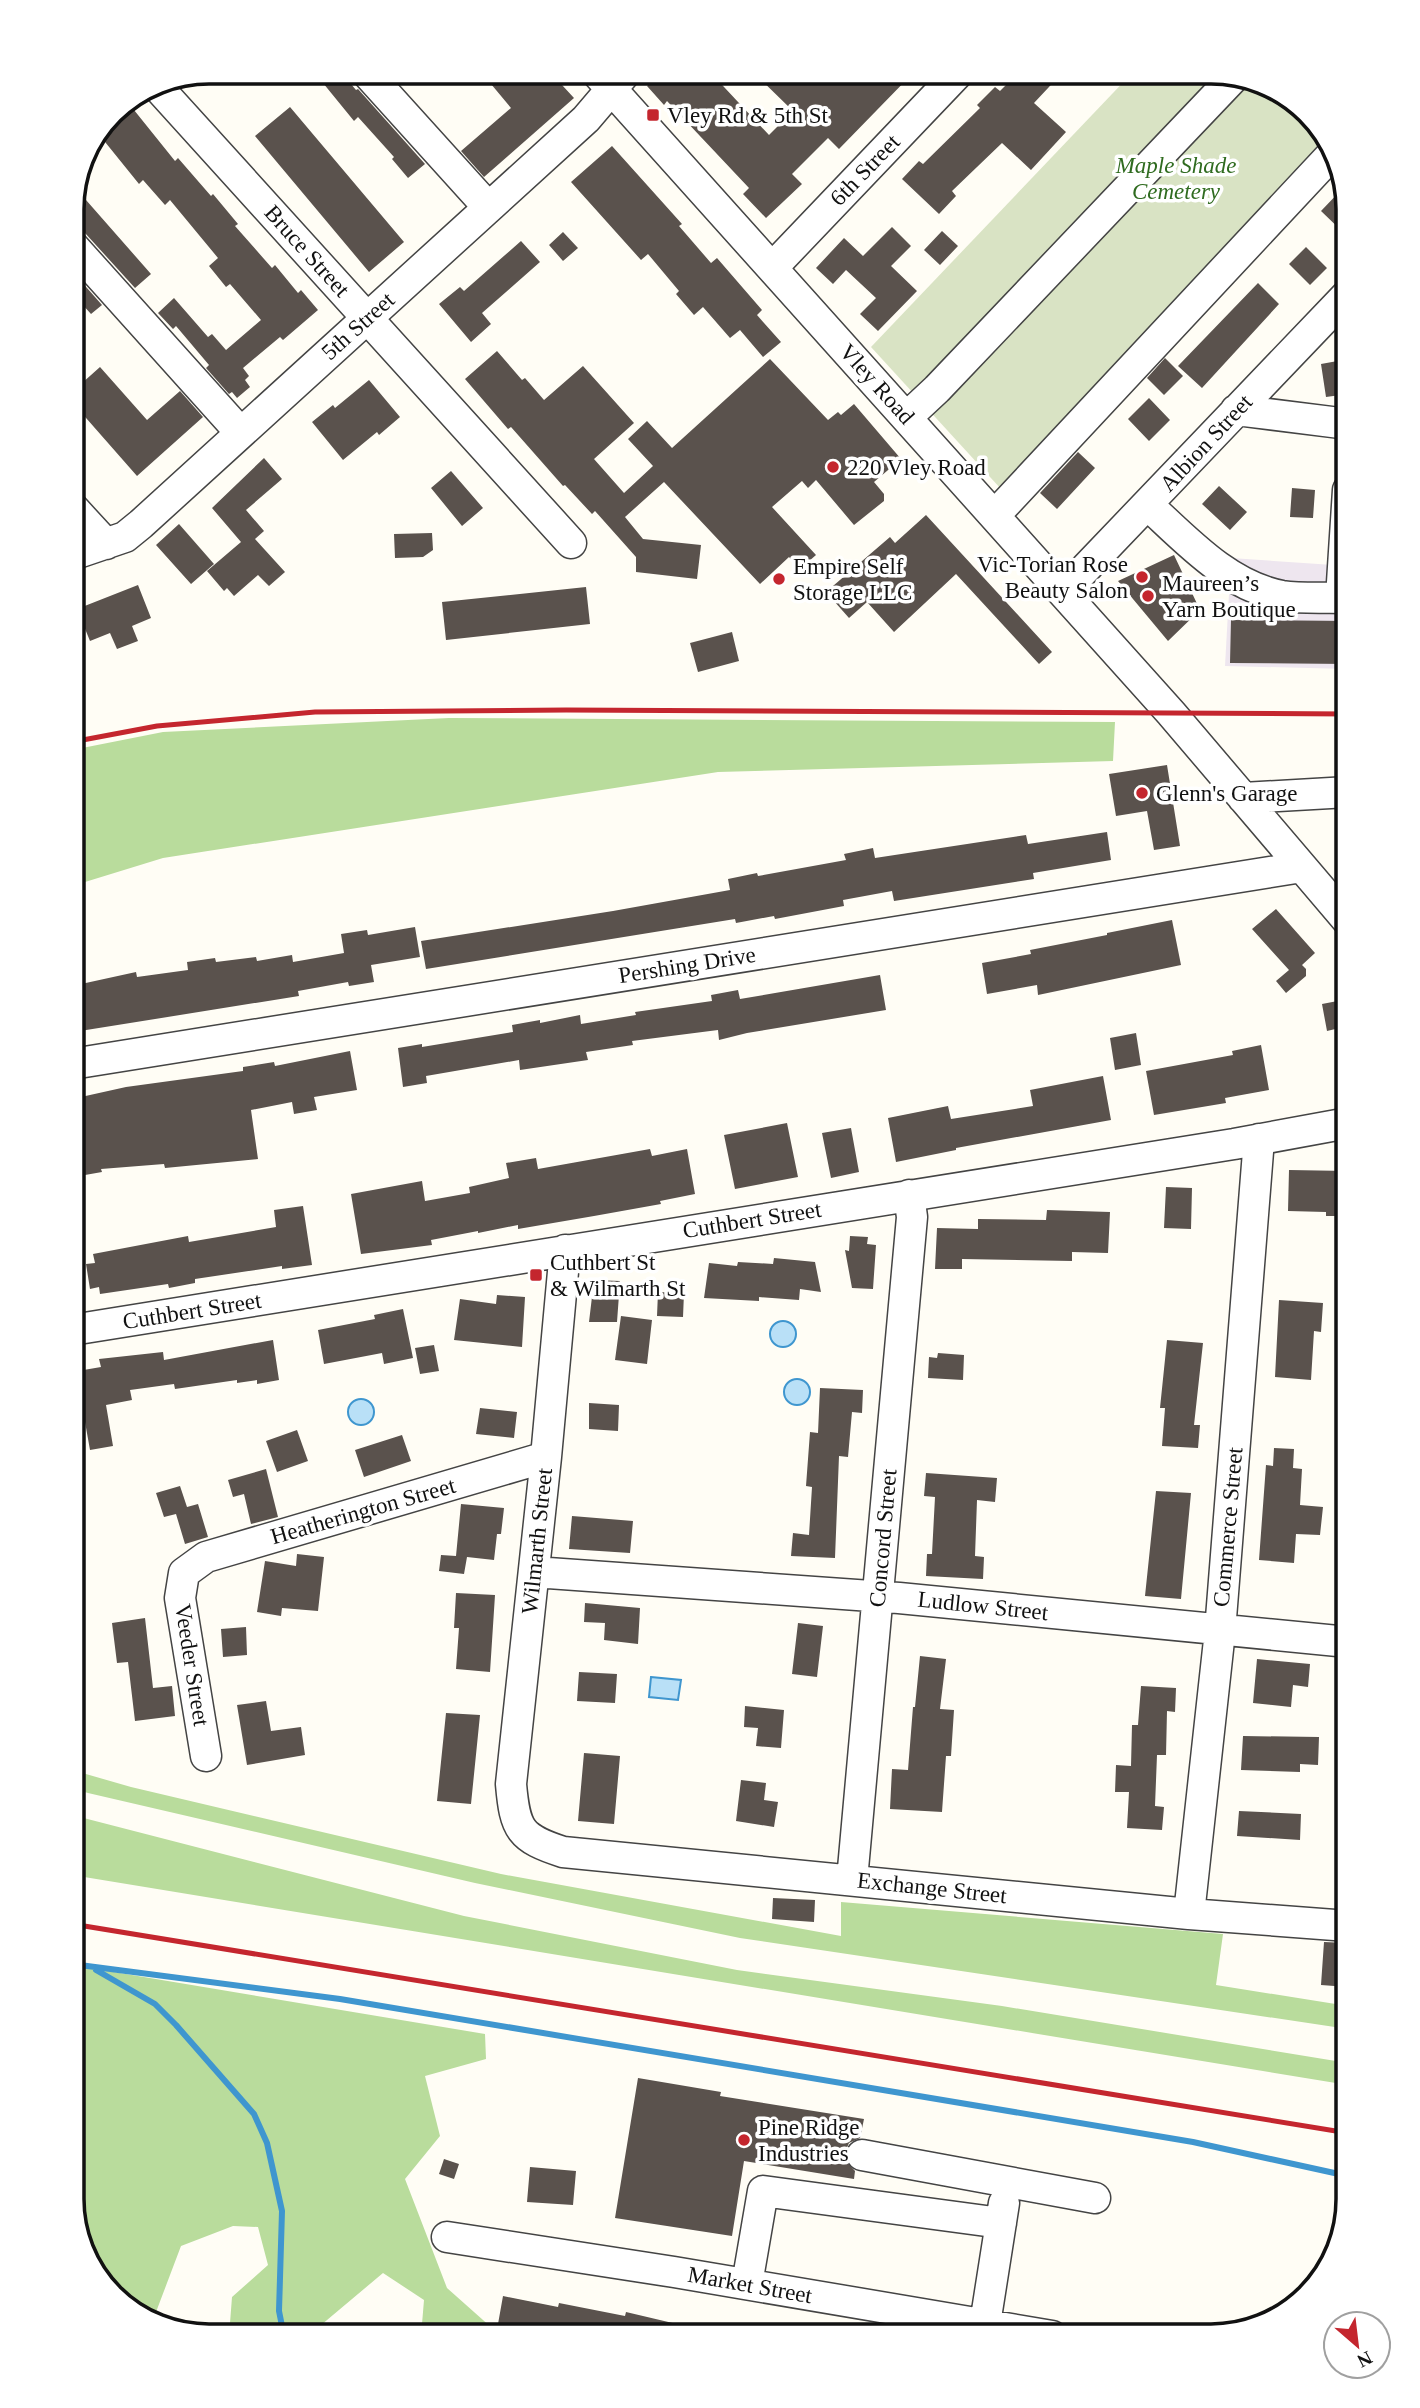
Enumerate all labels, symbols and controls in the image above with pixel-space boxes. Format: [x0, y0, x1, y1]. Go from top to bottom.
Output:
place label: Vley Rd & 5th St [667, 103, 829, 128]
marker: Vley Rd & 5th St [645, 107, 661, 123]
street label: 6th Street [825, 129, 905, 211]
park label: Maple Shade Cemetery [1115, 153, 1236, 204]
street label: Bruce Street [259, 200, 355, 302]
street label: 5th Street [317, 287, 400, 365]
street label: Vley Road [835, 339, 920, 430]
street label: Albion Street [1155, 389, 1258, 497]
place label: 220 Vley Road [847, 455, 986, 480]
marker: 220 Vley Road [825, 459, 841, 475]
place label: Vic-Torian Rose Beauty Salon [977, 552, 1128, 603]
place label: Empire Self Storage LLC [793, 554, 912, 605]
marker: Vic-Torian Rose Beauty Salon [1134, 569, 1150, 585]
marker: Empire Self Storage LLC [771, 571, 787, 587]
place label: Maureen’s Yarn Boutique [1162, 571, 1296, 622]
marker: Maureen’s Yarn Boutique [1140, 588, 1156, 604]
place label: Glenn's Garage [1156, 781, 1297, 806]
marker: Glenn's Garage [1134, 785, 1150, 801]
street label: Pershing Drive [617, 942, 757, 988]
street label: Cuthbert Street [681, 1197, 824, 1243]
place label: Cuthbert St & Wilmarth St [550, 1250, 686, 1301]
marker: Cuthbert St & Wilmarth St [528, 1267, 544, 1283]
street label: Cuthbert Street [121, 1288, 264, 1334]
street label: Commerce Street [1209, 1445, 1247, 1608]
street label: Wilmarth Street [517, 1466, 557, 1615]
street label: Concord Street [865, 1467, 902, 1608]
street label: Heatherington Street [268, 1472, 459, 1549]
street label: Ludlow Street [917, 1587, 1050, 1625]
street label: Veeder Street [170, 1602, 214, 1728]
street label: Exchange Street [856, 1868, 1009, 1908]
place label: Pine Ridge Industries [758, 2115, 860, 2166]
marker: Pine Ridge Industries [736, 2132, 752, 2148]
street label: Market Street [686, 2262, 815, 2308]
north arrow [1322, 2310, 1392, 2380]
text: N [1354, 2347, 1376, 2372]

